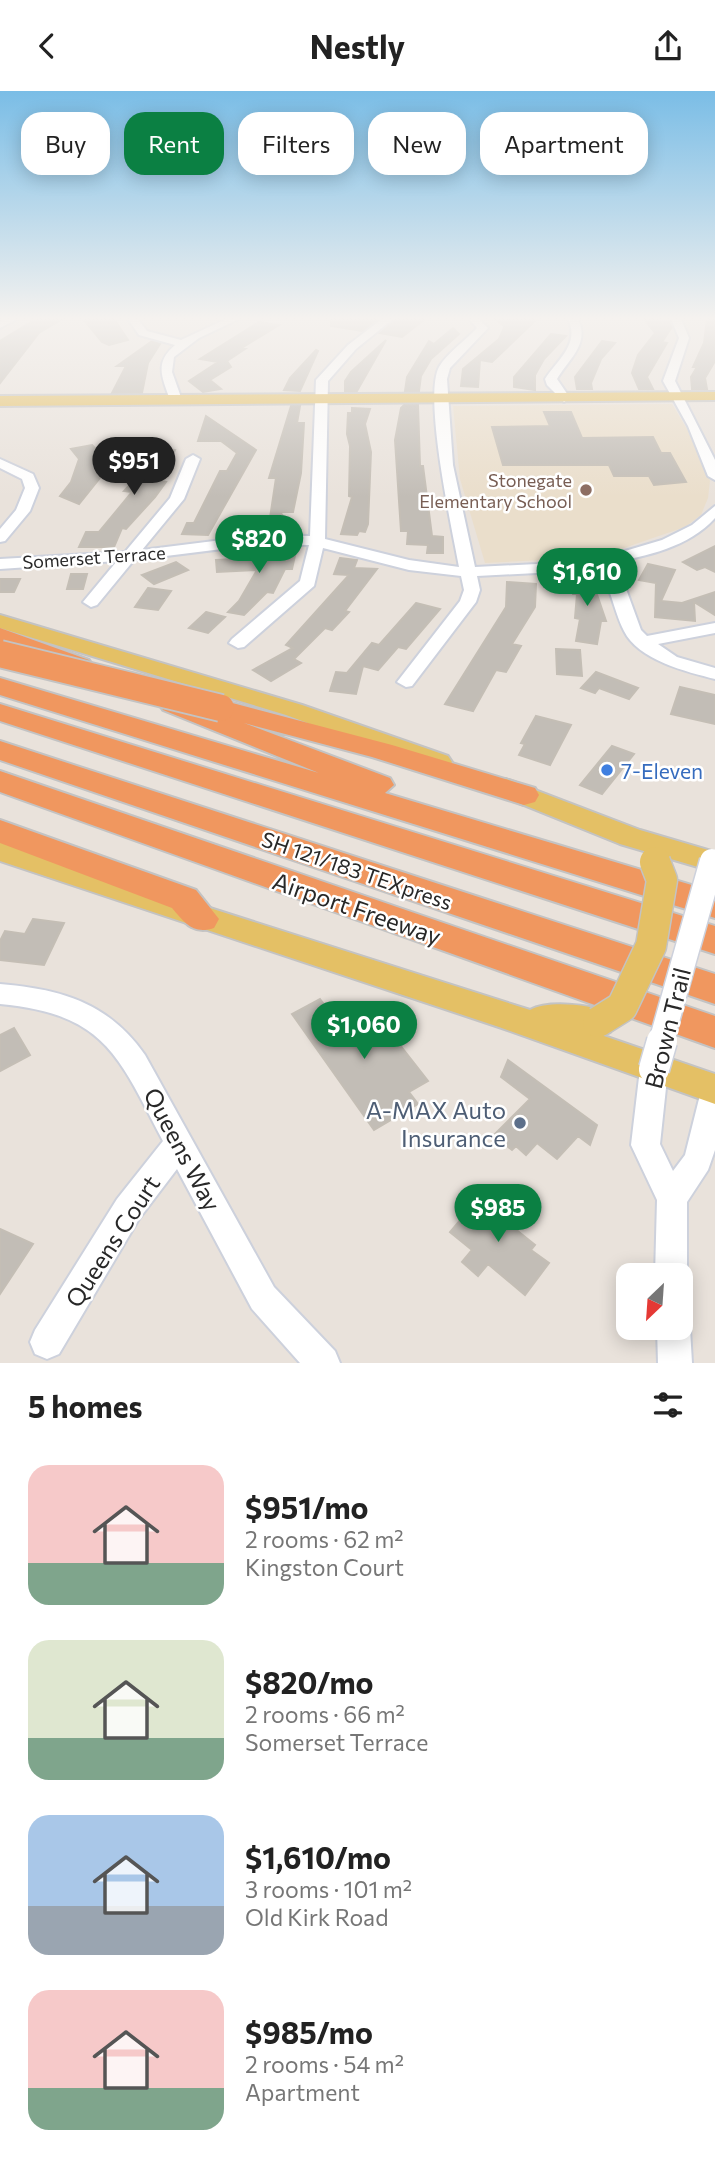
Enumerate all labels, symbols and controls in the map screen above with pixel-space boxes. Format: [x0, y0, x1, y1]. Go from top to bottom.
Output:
text: Nestly [310, 26, 405, 66]
icon: back [28, 27, 66, 65]
icon: share [649, 27, 687, 65]
chip: Buy [21, 112, 110, 175]
chip: Rent [124, 112, 224, 175]
chip: Filters [238, 112, 354, 175]
chip: New [368, 112, 466, 175]
chip: Apartment [480, 112, 648, 175]
pin: $951 [93, 437, 175, 497]
text: $951 [108, 446, 160, 474]
place label: Stonegate Elementary School [419, 469, 572, 512]
marker: Stonegate Elementary School [578, 482, 594, 498]
pin: $820 [218, 515, 300, 575]
text: $820 [231, 524, 287, 552]
street label: Somerset Terrace [22, 541, 166, 573]
pin: $1,610 [530, 549, 644, 608]
text: $1,610 [553, 557, 621, 585]
place label: 7-Eleven [621, 758, 703, 783]
marker: 7-Eleven [599, 762, 615, 778]
street label: SH 121/183 TEXpress [259, 826, 455, 914]
street label: Airport Freeway [269, 866, 445, 950]
street label: Brown Trail [638, 964, 696, 1092]
pin: $1,060 [307, 1002, 421, 1061]
text: $1,060 [327, 1010, 401, 1038]
street label: Queens Way [138, 1082, 228, 1216]
place label: A-MAX Auto Insurance [366, 1095, 506, 1152]
marker: A-MAX Auto Insurance [512, 1115, 528, 1131]
street label: Queens Court [59, 1170, 165, 1312]
pin: $985 [457, 1185, 539, 1244]
text: $985 [470, 1193, 526, 1221]
north arrow [616, 1263, 693, 1341]
map controls [616, 1263, 693, 1340]
icon: filters [649, 1386, 687, 1424]
text: 5 homes [28, 1387, 142, 1424]
text: $951/mo [245, 1488, 369, 1525]
icon: home [84, 1493, 168, 1577]
text: 2 rooms · 62 m² [245, 1525, 404, 1553]
text: Kingston Court [245, 1553, 404, 1581]
text: $820/mo [245, 1663, 374, 1700]
icon: home [84, 1668, 168, 1752]
text: 2 rooms · 66 m² [245, 1700, 405, 1728]
text: Somerset Terrace [245, 1728, 428, 1756]
text: $1,610/mo [245, 1838, 391, 1875]
icon: home [84, 1843, 168, 1927]
text: 3 rooms · 101 m² [245, 1875, 412, 1903]
text: Old Kirk Road [245, 1903, 388, 1931]
text: $985/mo [245, 2013, 373, 2050]
icon: home [84, 2018, 168, 2102]
text: 2 rooms · 54 m² [245, 2050, 404, 2078]
text: Apartment [245, 2078, 360, 2106]

